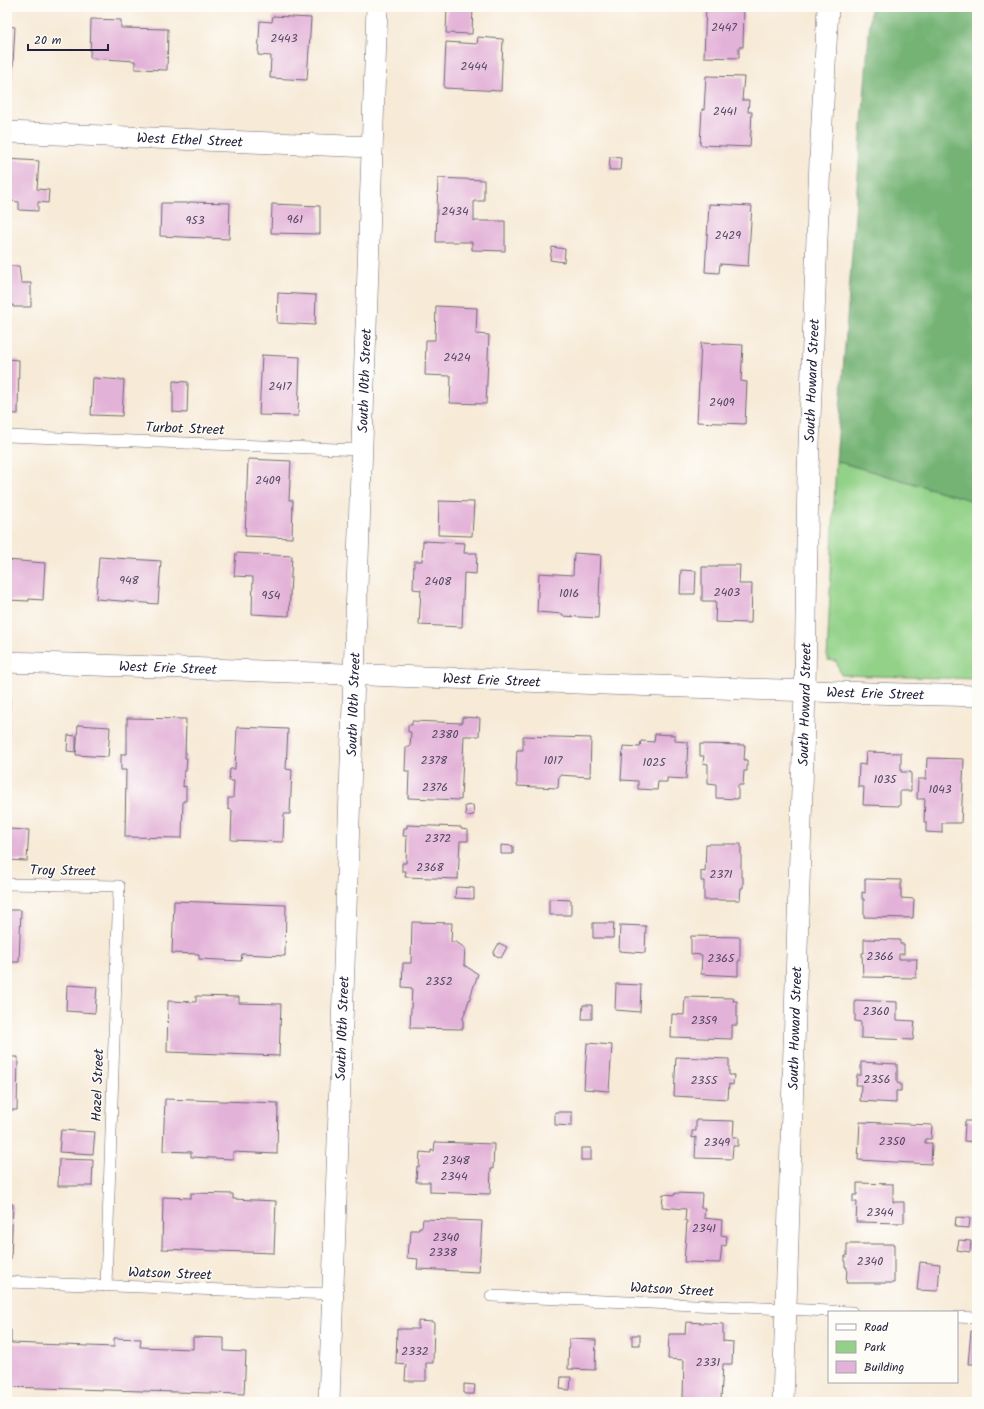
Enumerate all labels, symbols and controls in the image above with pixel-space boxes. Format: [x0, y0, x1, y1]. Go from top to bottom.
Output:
house number: 2447 [711, 18, 737, 37]
scale bar [28, 26, 108, 52]
house number: 2443 [270, 29, 298, 48]
text: 20 m [34, 31, 62, 50]
house number: 2444 [461, 57, 488, 76]
house number: 2441 [713, 102, 737, 121]
street label: West Ethel Street [136, 127, 244, 154]
house number: 2434 [441, 202, 469, 221]
house number: 961 [287, 210, 303, 229]
house number: 953 [185, 211, 205, 230]
house number: 2429 [715, 226, 741, 245]
street label: South Howard Street [799, 318, 826, 443]
street label: South 10th Street [352, 327, 378, 433]
house number: 2424 [443, 348, 471, 367]
house number: 2417 [269, 377, 292, 396]
house number: 2409 [709, 393, 735, 412]
street label: Turbot Street [145, 417, 225, 441]
house number: 2409 [255, 471, 281, 490]
house number: 948 [119, 571, 140, 590]
house number: 2408 [425, 572, 452, 591]
house number: 2403 [714, 583, 740, 602]
house number: 1016 [559, 584, 579, 603]
house number: 954 [262, 586, 281, 605]
street label: South Howard Street [793, 642, 818, 766]
street label: South 10th Street [341, 651, 367, 757]
street label: West Erie Street [119, 656, 218, 681]
street label: West Erie Street [442, 668, 542, 694]
street label: West Erie Street [826, 682, 925, 707]
house number: 2380 [431, 725, 459, 744]
house number: 2378 [421, 751, 448, 770]
house number: 1017 [543, 751, 563, 770]
house number: 1025 [642, 753, 667, 772]
house number: 1035 [873, 770, 898, 789]
house number: 2376 [422, 778, 448, 797]
house number: 1043 [928, 780, 952, 799]
house number: 2372 [425, 829, 451, 848]
house number: 2368 [416, 858, 445, 877]
street label: Troy Street [30, 859, 97, 883]
house number: 2371 [709, 865, 733, 884]
house number: 2366 [866, 947, 894, 966]
house number: 2365 [708, 949, 736, 968]
street label: South Howard Street [783, 966, 809, 1090]
house number: 2352 [425, 972, 453, 991]
street label: South 10th Street [330, 975, 356, 1081]
house number: 2360 [863, 1002, 889, 1021]
house number: 2359 [691, 1011, 717, 1030]
street label: Hazel Street [86, 1048, 110, 1122]
house number: 2356 [864, 1070, 890, 1089]
house number: 2355 [691, 1071, 719, 1090]
house number: 2350 [879, 1132, 905, 1151]
house number: 2349 [704, 1133, 730, 1152]
house number: 2348 [442, 1151, 471, 1170]
house number: 2344 [440, 1167, 468, 1186]
house number: 2344 [866, 1203, 894, 1222]
house number: 2341 [692, 1219, 716, 1238]
house number: 2340 [433, 1228, 459, 1247]
house number: 2338 [429, 1243, 458, 1262]
house number: 2340 [857, 1252, 883, 1271]
street label: Watson Street [128, 1262, 213, 1286]
street label: Watson Street [630, 1277, 715, 1303]
legend [828, 1311, 958, 1383]
text: Road [864, 1318, 889, 1337]
text: Park [864, 1338, 886, 1357]
house number: 2332 [401, 1342, 429, 1361]
house number: 2331 [696, 1353, 720, 1372]
text: Building [864, 1358, 904, 1377]

